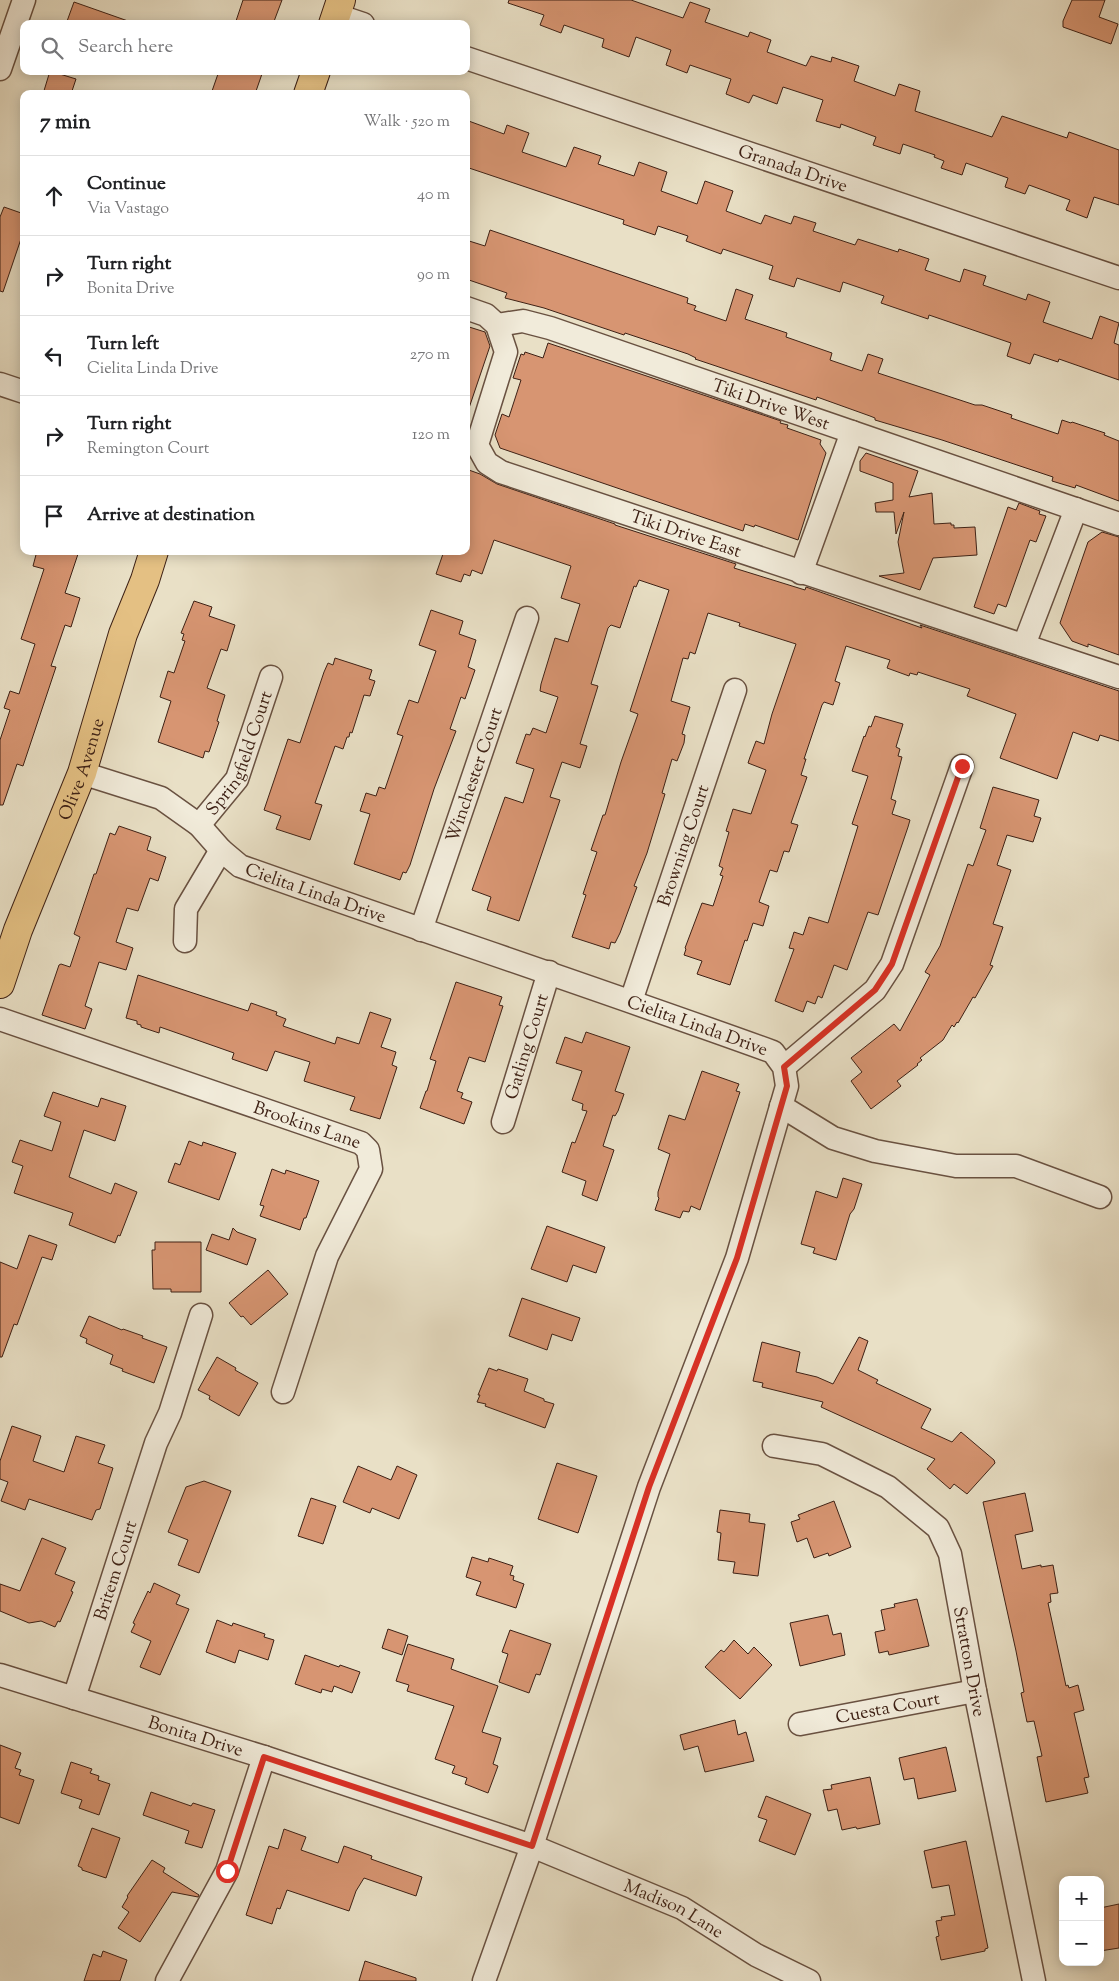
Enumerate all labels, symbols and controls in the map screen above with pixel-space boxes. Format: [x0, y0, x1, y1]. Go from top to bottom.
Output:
search box [20, 20, 470, 75]
icon: search [38, 34, 66, 62]
text: Search here [78, 34, 173, 61]
text: 7 min [40, 108, 91, 138]
text: Walk · 520 m [364, 111, 450, 134]
street label: Granada Drive [734, 140, 851, 201]
text: Continue [87, 171, 166, 198]
icon: ahead [40, 182, 68, 210]
text: 40 m [417, 184, 450, 207]
text: Via Vastago [87, 198, 169, 221]
text: Turn right [87, 251, 171, 278]
icon: right [40, 262, 68, 290]
text: 90 m [417, 264, 450, 287]
text: Bonita Drive [87, 278, 175, 301]
text: Turn left [87, 331, 159, 358]
icon: left [40, 342, 68, 370]
text: 270 m [410, 344, 450, 367]
text: Cielita Linda Drive [87, 358, 219, 381]
street label: Tiki Drive West [708, 374, 833, 438]
text: Turn right [87, 411, 171, 438]
icon: right [40, 422, 68, 450]
text: 120 m [412, 424, 450, 447]
text: Remington Court [87, 438, 209, 461]
icon: arrive [40, 502, 68, 530]
text: Arrive at destination [87, 502, 255, 529]
street label: Tiki Drive East [626, 505, 744, 566]
street label: Springfield Court [201, 688, 280, 822]
street label: Winchester Court [441, 705, 511, 846]
street label: Olive Avenue [53, 715, 112, 825]
route end [951, 755, 974, 778]
street label: Browning Court [652, 782, 717, 910]
street label: Cielita Linda Drive [241, 858, 389, 931]
street label: Cielita Linda Drive [623, 990, 771, 1064]
street label: Gatling Court [500, 991, 557, 1103]
street label: Brookins Lane [249, 1096, 364, 1157]
street label: Britem Court [89, 1518, 145, 1624]
street label: Stratton Drive [945, 1605, 991, 1719]
street label: Cuesta Court [834, 1687, 942, 1732]
street label: Bonita Drive [144, 1711, 246, 1765]
route start [216, 1860, 239, 1883]
street label: Madison Lane [619, 1874, 728, 1946]
map controls [1059, 1876, 1104, 1966]
button: + [1059, 1876, 1104, 1921]
button: − [1059, 1921, 1104, 1966]

